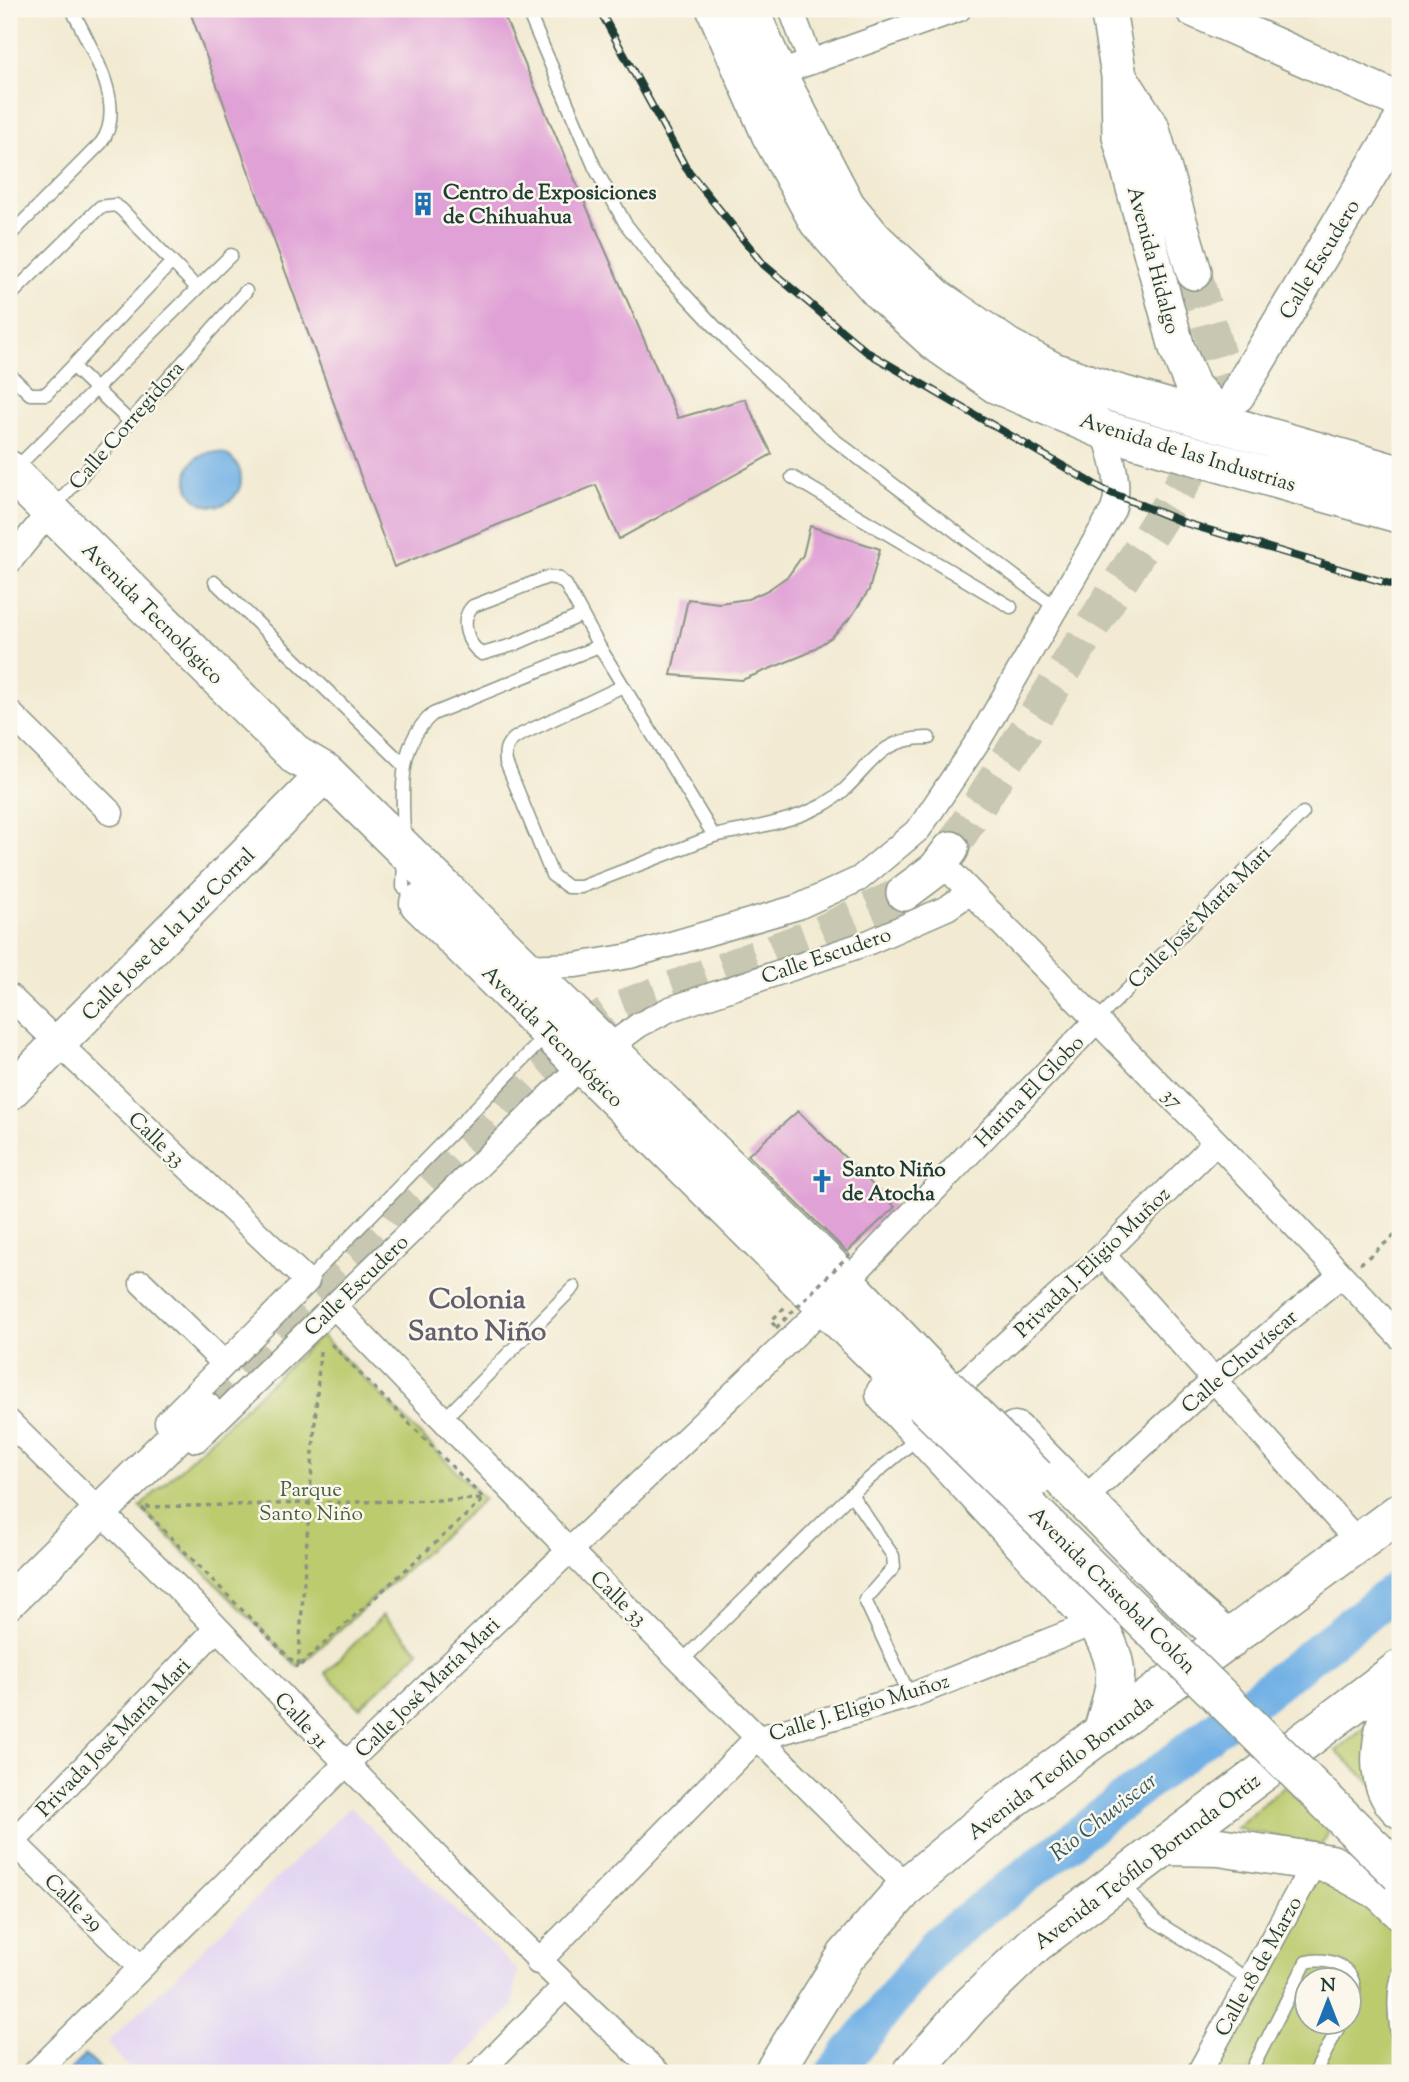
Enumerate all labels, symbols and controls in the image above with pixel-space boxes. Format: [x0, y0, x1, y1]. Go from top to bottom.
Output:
place label: Centro de Exposiciones de Chihuahua [443, 179, 657, 233]
street label: Avenida Hidalgo [1118, 183, 1186, 338]
building icon: Centro de Exposiciones de Chihuahua [409, 190, 437, 218]
street label: Calle Escudero [1273, 194, 1368, 326]
street label: Calle Corregidora [63, 355, 192, 497]
street label: Avenida de las Industrias [1076, 407, 1299, 501]
street label: Avenida Tecnológico [74, 536, 230, 692]
street label: Calle José María Mari [1122, 840, 1279, 997]
street label: Calle Jose de la Luz Corral [76, 842, 263, 1029]
street label: Calle Escudero [758, 921, 896, 993]
street label: Avenida Tecnológico [474, 959, 630, 1115]
street label: Harina El Globo [969, 1029, 1092, 1156]
street label: 37 [1154, 1082, 1189, 1117]
street label: Calle 33 [120, 1106, 191, 1175]
place label: Santo Niño de Atocha [842, 1156, 946, 1210]
church icon: Santo Niño de Atocha [808, 1167, 836, 1195]
street label: Privada J. Eligio Muñoz [1009, 1181, 1178, 1346]
street label: Calle Escudero [298, 1229, 417, 1344]
district label: Colonia Santo Niño [408, 1281, 546, 1353]
street label: Calle Chuvíscar [1176, 1303, 1305, 1421]
park label: Parque Santo Niño [259, 1476, 363, 1530]
street label: Avenida Cristobal Colón [1021, 1501, 1202, 1682]
street label: Calle 33 [582, 1565, 653, 1634]
street label: Calle José María Mari [349, 1611, 508, 1766]
street label: Privada José María Mari [30, 1652, 199, 1825]
street label: Calle J. Eligio Muñoz [766, 1667, 953, 1751]
street label: Calle 31 [266, 1686, 335, 1756]
street label: Avenida Teofilo Borunda [962, 1688, 1161, 1849]
water label: Rio Chuviscar [1044, 1766, 1165, 1870]
street label: Avenida Teófilo Borunda Ortiz [1028, 1767, 1268, 1958]
street label: Calle 29 [36, 1868, 109, 1939]
street label: Calle 18 de Marzo [1209, 1891, 1311, 2043]
north arrow [1294, 1966, 1364, 2036]
text: N [1320, 1973, 1336, 2000]

